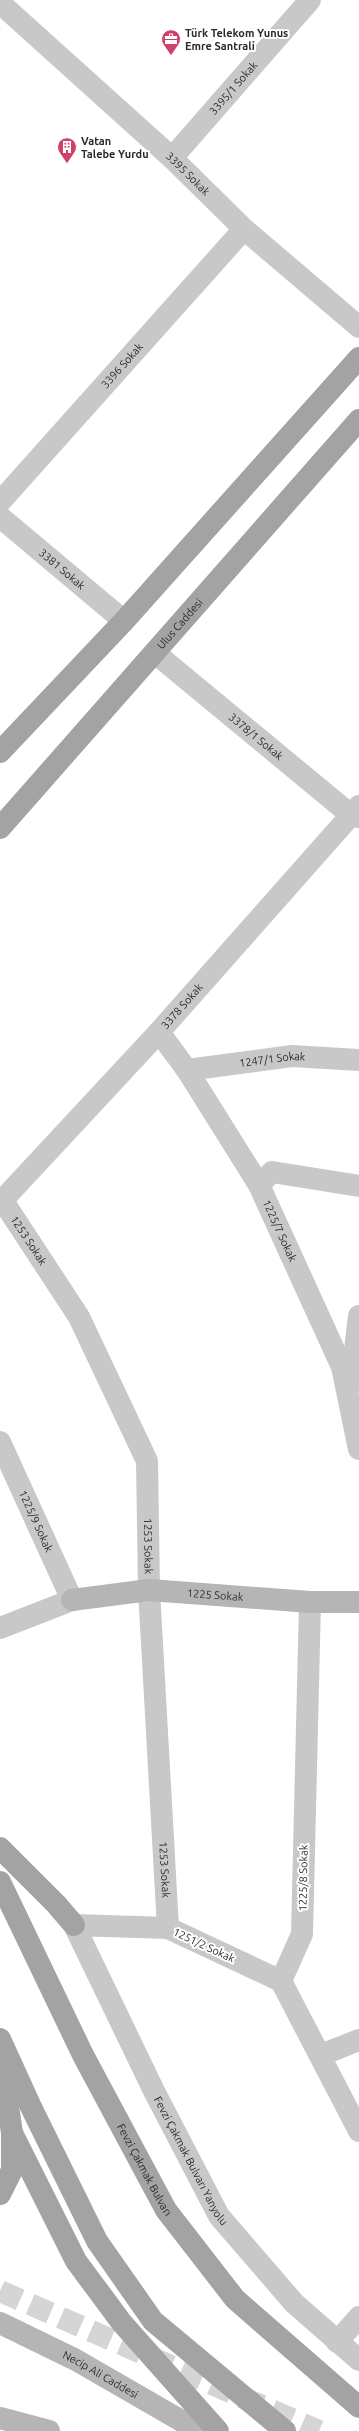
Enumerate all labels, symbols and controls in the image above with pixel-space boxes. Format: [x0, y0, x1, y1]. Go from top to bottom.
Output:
place label: Türk Telekom Yunus Emre Santrali [185, 27, 288, 52]
office icon: Türk Telekom Yunus Emre Santrali [160, 28, 182, 56]
street label: 3395/1 Sokak [207, 59, 260, 117]
place label: Vatan Talebe Yurdu [81, 135, 149, 160]
building icon: Vatan Talebe Yurdu [56, 136, 78, 164]
street label: 3395 Sokak [164, 150, 213, 198]
street label: 3396 Sokak [99, 340, 145, 391]
street label: 3381 Sokak [37, 546, 88, 592]
street label: Ulus Caddesi [154, 596, 205, 651]
street label: 3378/1 Sokak [226, 711, 286, 763]
street label: 3378 Sokak [159, 981, 205, 1031]
street label: 1247/1 Sokak [238, 1050, 306, 1069]
street label: 1225/7 Sokak [261, 1198, 299, 1264]
street label: 1253 Sokak [8, 1213, 49, 1268]
street label: 1225/9 Sokak [17, 1488, 56, 1554]
street label: 1253 Sokak [142, 1518, 155, 1575]
street label: 1225 Sokak [187, 1587, 244, 1603]
street label: 1253 Sokak [157, 1841, 172, 1899]
street label: 1225/8 Sokak [296, 1844, 310, 1911]
street label: 1251/2 Sokak [171, 1926, 237, 1965]
street label: Fevzi Çakmak Bulvarı Yanyolu [152, 2094, 230, 2227]
street label: Fevzi Çakmak Bulvarı [115, 2122, 174, 2218]
street label: Necip Ali Caddesi [61, 2349, 140, 2401]

